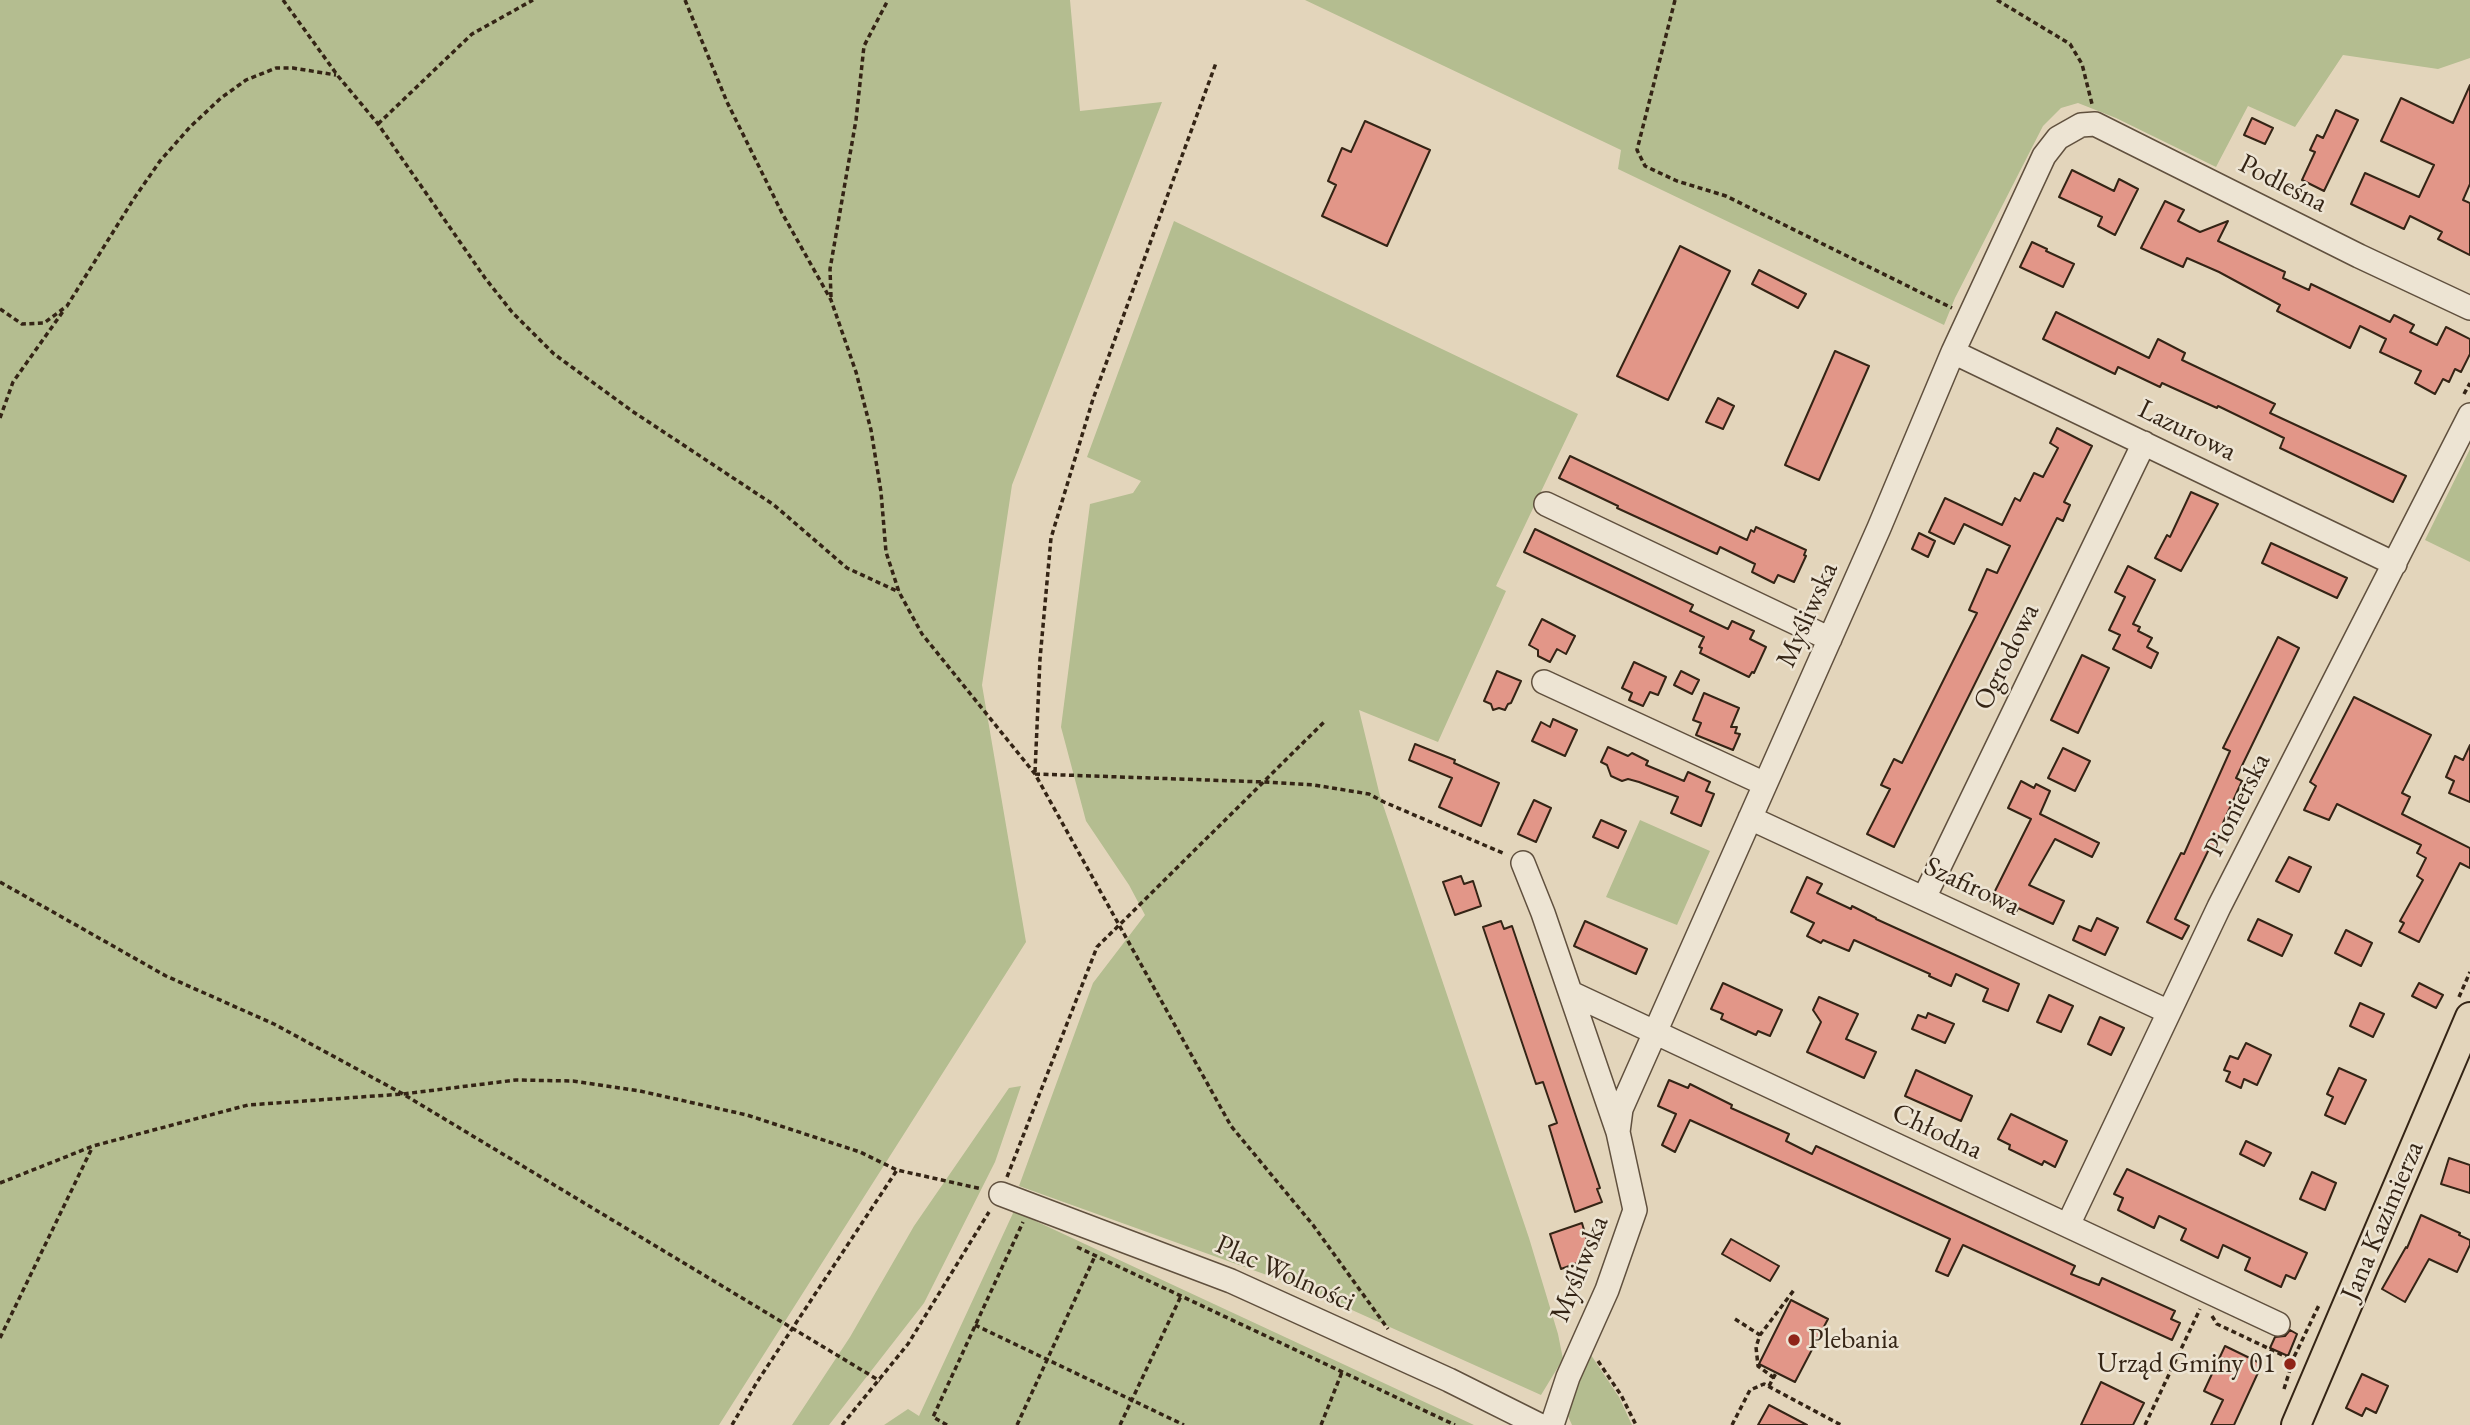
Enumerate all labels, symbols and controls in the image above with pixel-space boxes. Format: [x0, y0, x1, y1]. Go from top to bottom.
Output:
street label: Podleśna [2233, 148, 2333, 220]
street label: Lazurowa [2132, 393, 2242, 469]
street label: Myśliwska [1770, 557, 1846, 673]
street label: Ogrodowa [1967, 598, 2047, 716]
street label: Pionierska [2198, 748, 2278, 862]
street label: Szafirowa [1919, 850, 2025, 924]
street label: Chłodna [1886, 1096, 1988, 1168]
street label: Jana Kazimierza [2334, 1136, 2432, 1306]
street label: Myśliwska [1544, 1211, 1616, 1327]
street label: Plac Wolności [1210, 1228, 1360, 1320]
place label: Plebania [1808, 1323, 1899, 1357]
marker: Plebania [1786, 1332, 1802, 1348]
place label: Urząd Gminy 01 [2097, 1347, 2276, 1381]
marker: Urząd Gminy 01 [2282, 1356, 2298, 1372]

